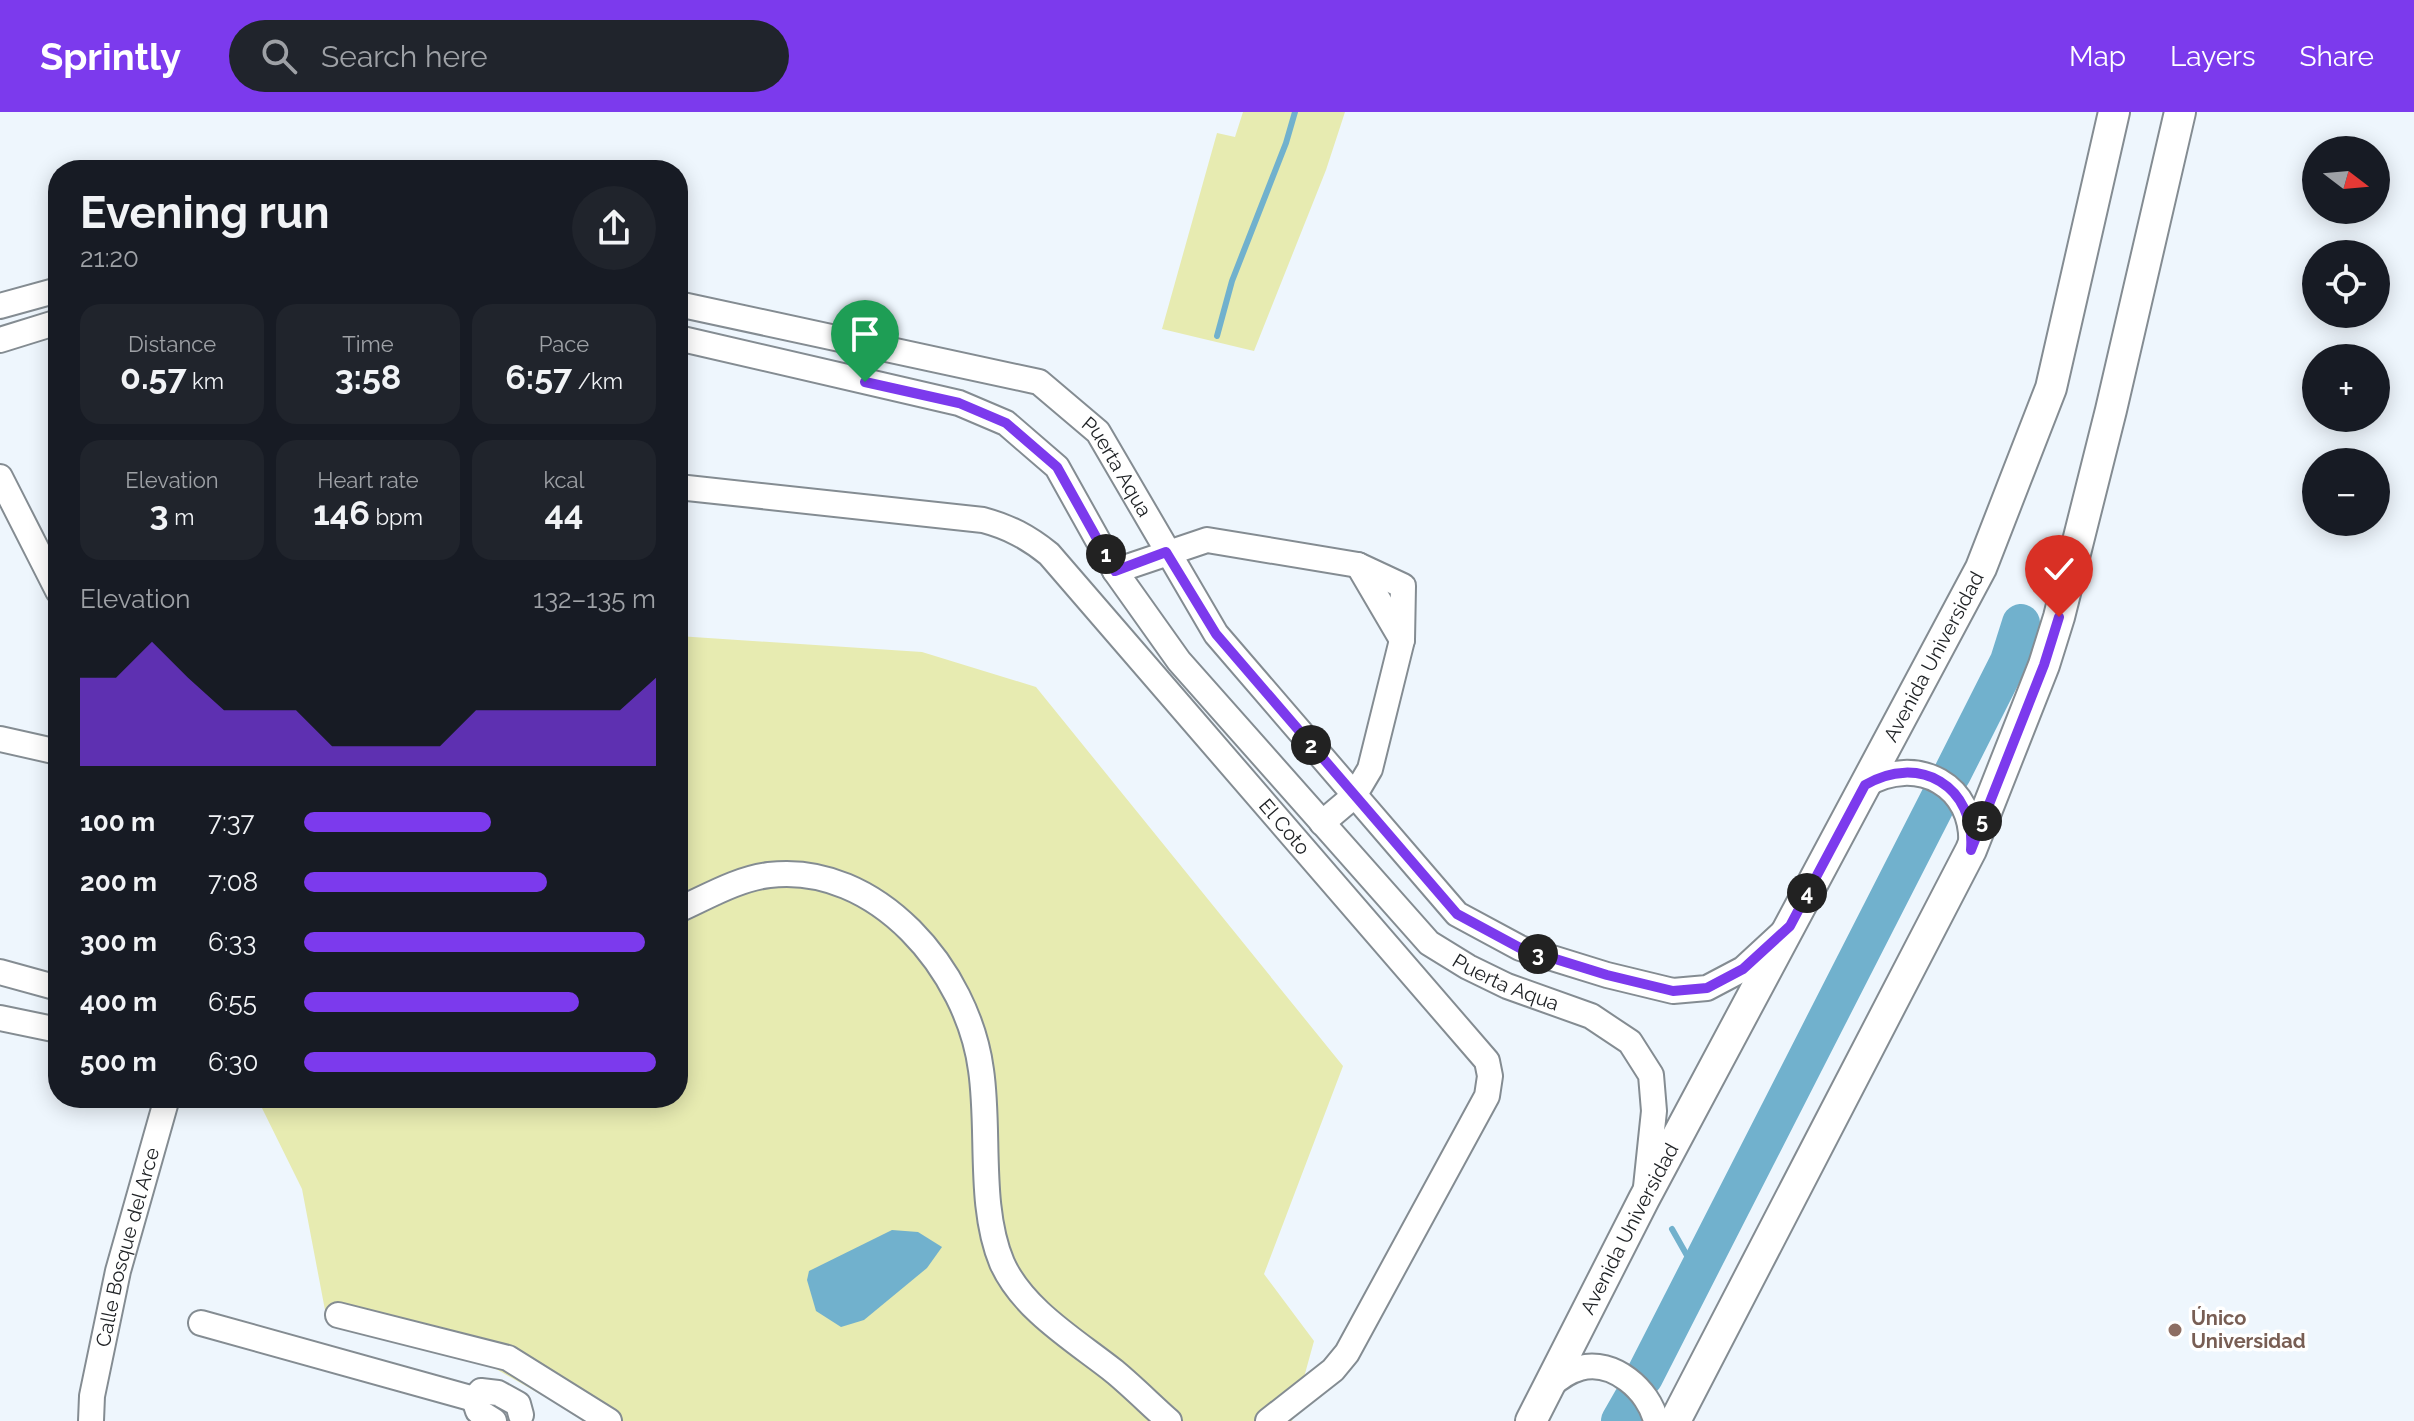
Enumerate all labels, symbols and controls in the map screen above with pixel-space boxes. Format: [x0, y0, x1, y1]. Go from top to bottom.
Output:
search box [229, 20, 789, 92]
text: Sprintly [40, 34, 181, 79]
icon: search [257, 34, 301, 78]
text: Search here [321, 39, 488, 74]
text: Map [2069, 40, 2126, 73]
text: Layers [2170, 40, 2256, 73]
text: Share [2300, 40, 2374, 73]
north arrow [2302, 136, 2390, 224]
map controls [2302, 136, 2390, 536]
button: share [572, 186, 656, 270]
text: Evening run [80, 187, 329, 238]
button: locate [2302, 240, 2390, 328]
text: 21:20 [80, 243, 139, 273]
pin [831, 300, 899, 382]
icon: arrive [843, 312, 887, 356]
text: Distance [128, 331, 216, 357]
text: Time [342, 331, 394, 357]
text: Pace [539, 331, 589, 357]
button: + [2302, 344, 2390, 432]
text: 0.57 [120, 357, 186, 397]
text: 3:58 [335, 357, 401, 397]
text: 6:57 [505, 357, 572, 397]
text: km [186, 368, 224, 394]
text: /km [572, 368, 623, 394]
street label: Puerta Aqua [1077, 412, 1157, 521]
button: − [2302, 448, 2390, 536]
text: Elevation [125, 467, 219, 493]
text: Heart rate [317, 467, 419, 493]
text: kcal [543, 467, 585, 493]
text: 3 [150, 493, 169, 533]
text: 146 [313, 493, 370, 533]
text: 44 [545, 493, 583, 533]
text: m [169, 504, 194, 530]
text: bpm [370, 504, 423, 530]
pin: 1 [1086, 534, 1126, 574]
pin [2025, 535, 2093, 617]
text: 1 [1101, 541, 1111, 567]
icon: check [2037, 547, 2081, 591]
street label: Avenida Universidad [1878, 567, 1989, 746]
text: Elevation [80, 584, 190, 614]
text: 132–135 m [533, 584, 656, 614]
pin: 2 [1291, 725, 1331, 765]
text: 2 [1305, 732, 1317, 758]
street label: El Coto [1254, 794, 1315, 860]
pin: 5 [1962, 801, 2002, 841]
text: 100 m [80, 807, 155, 837]
text: 7:37 [208, 807, 254, 837]
text: 5 [1976, 808, 1988, 834]
text: 200 m [80, 867, 157, 897]
text: 7:08 [208, 867, 258, 897]
pin: 4 [1787, 873, 1827, 913]
text: 4 [1801, 880, 1813, 906]
text: 300 m [80, 927, 157, 957]
text: 6:33 [208, 927, 256, 957]
pin: 3 [1518, 934, 1558, 974]
text: 3 [1532, 941, 1544, 967]
street label: Puerta Aqua [1448, 948, 1562, 1016]
text: 400 m [80, 987, 157, 1017]
text: 6:55 [208, 987, 257, 1017]
text: 500 m [80, 1047, 157, 1077]
text: 6:30 [208, 1047, 258, 1077]
street label: Avenida Universidad [1575, 1139, 1684, 1318]
street label: Calle Bosque del Arce [91, 1145, 164, 1349]
place label: Único Universidad [2191, 1306, 2306, 1353]
marker: Único Universidad [2166, 1321, 2184, 1339]

